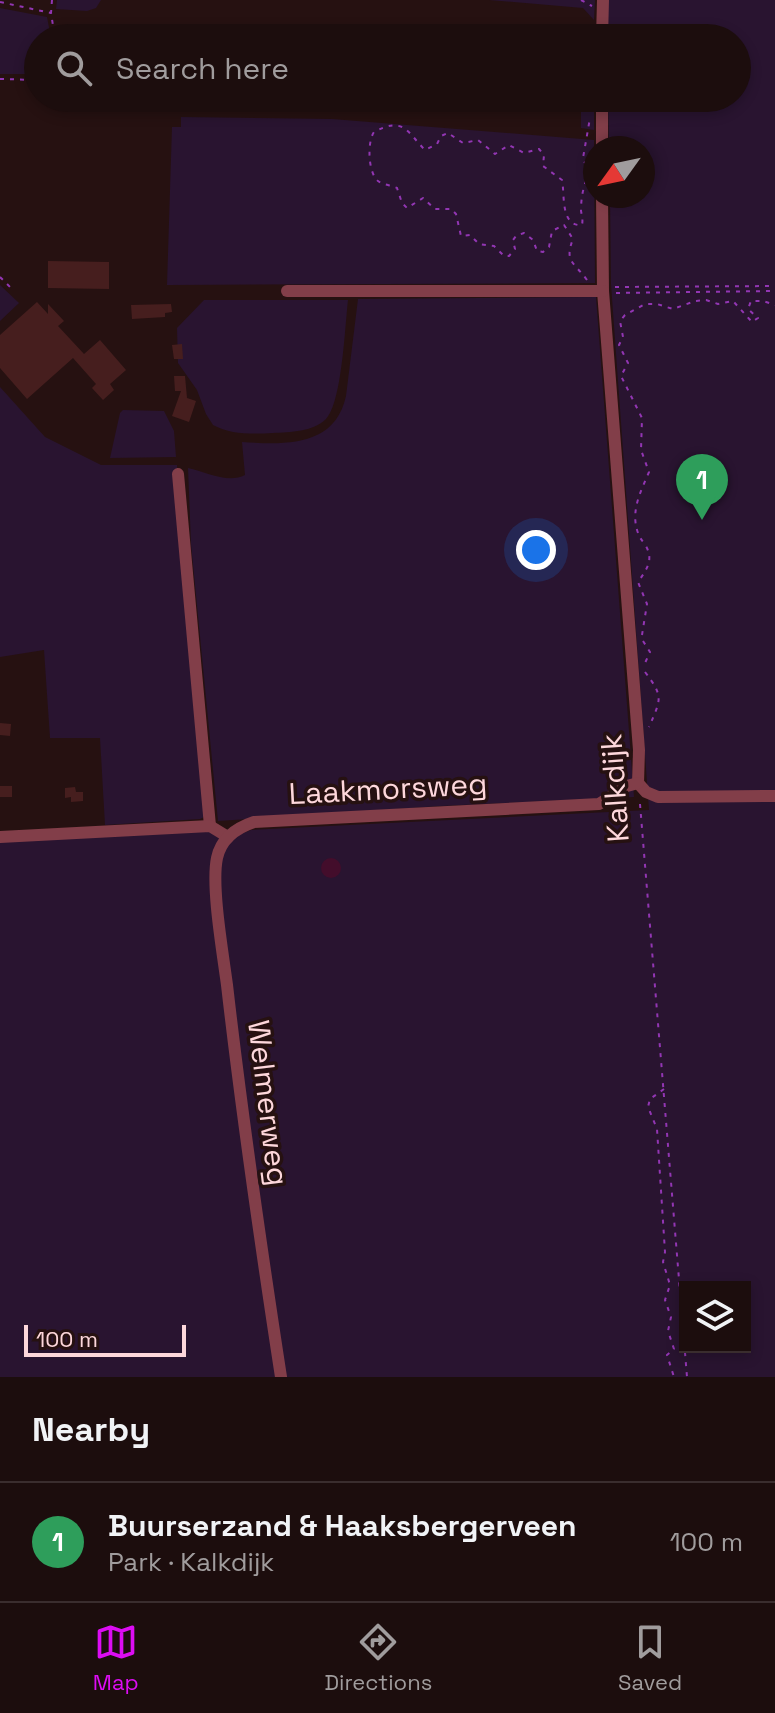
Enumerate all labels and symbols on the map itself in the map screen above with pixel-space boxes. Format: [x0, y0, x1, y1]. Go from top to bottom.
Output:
north arrow [583, 136, 655, 208]
pin: 1 [676, 454, 728, 520]
your location [516, 530, 556, 570]
street label: Kalkdijk [591, 733, 638, 843]
street label: Laakmorsweg [288, 764, 488, 813]
street label: Welmerweg [239, 1018, 298, 1188]
scale bar [24, 1321, 186, 1357]

